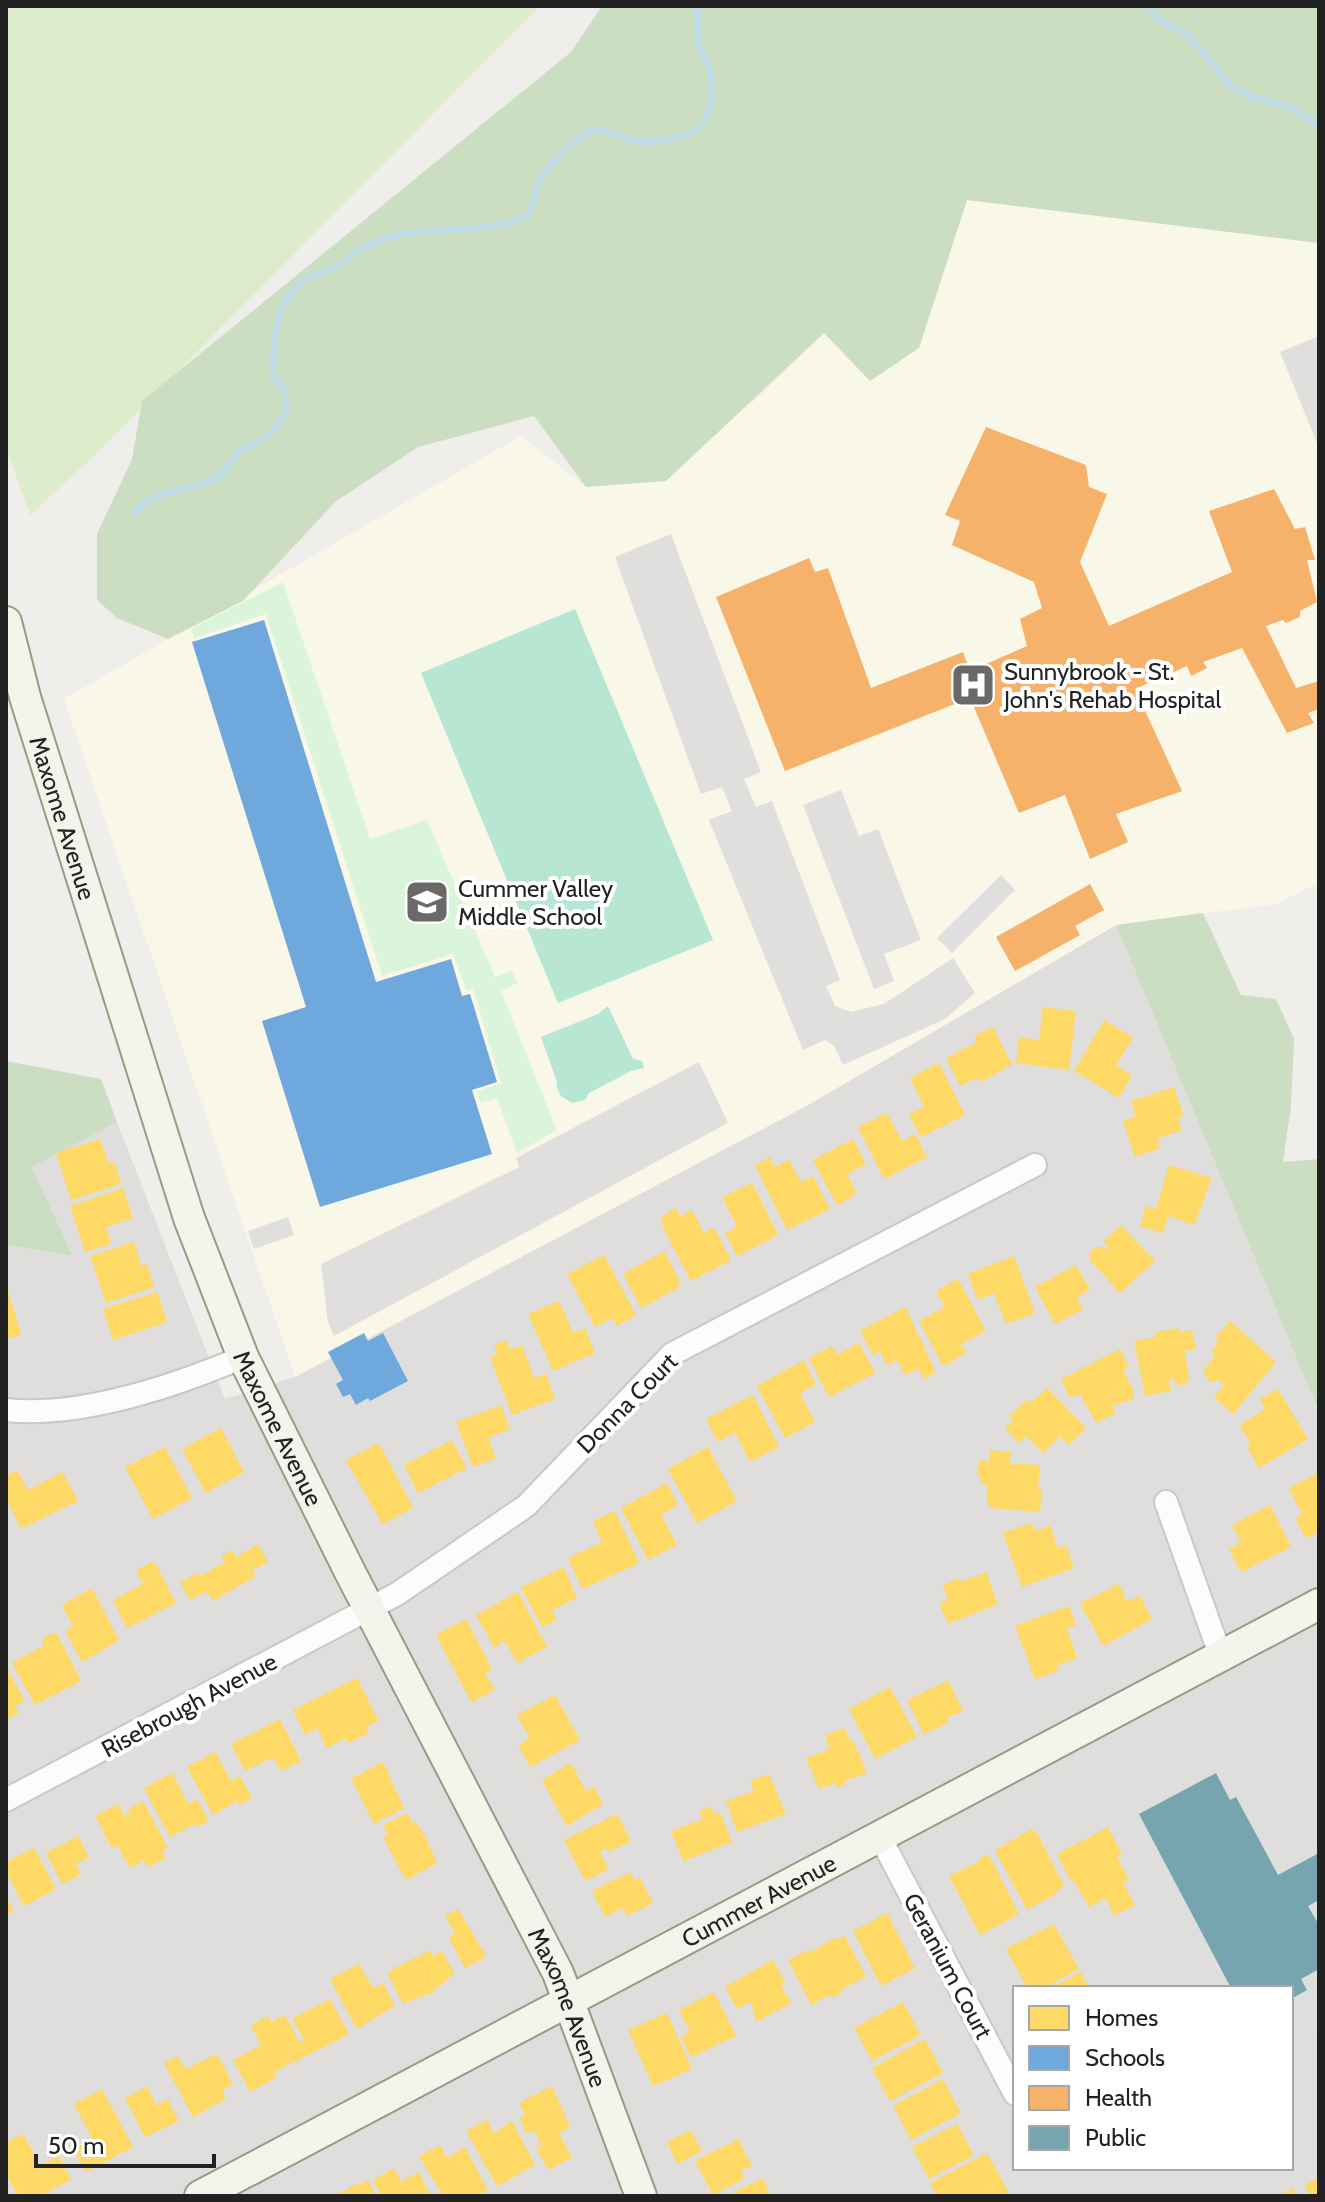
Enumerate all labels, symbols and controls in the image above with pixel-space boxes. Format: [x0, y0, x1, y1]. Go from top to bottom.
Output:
place label: Sunnybrook - St. John's Rehab Hospital [1003, 657, 1222, 714]
hospital icon: Sunnybrook - St. John's Rehab Hospital [949, 661, 997, 709]
street label: Maxome Avenue [24, 732, 102, 903]
place label: Cummer Valley Middle School [458, 874, 613, 931]
school or university icon: Cummer Valley Middle School [403, 878, 451, 926]
street label: Maxome Avenue [227, 1345, 329, 1511]
street label: Donna Court [571, 1347, 683, 1459]
street label: Risebrough Avenue [96, 1647, 282, 1763]
street label: Cummer Avenue [676, 1848, 841, 1953]
street label: Geranium Court [897, 1888, 999, 2044]
street label: Maxome Avenue [522, 1922, 614, 2091]
legend [1013, 1986, 1293, 2170]
text: Homes [1085, 2003, 1158, 2032]
text: Schools [1085, 2043, 1165, 2072]
text: Health [1085, 2083, 1152, 2112]
scale bar [36, 2118, 214, 2168]
text: Public [1085, 2123, 1146, 2152]
text: 50 m [48, 2131, 104, 2160]

